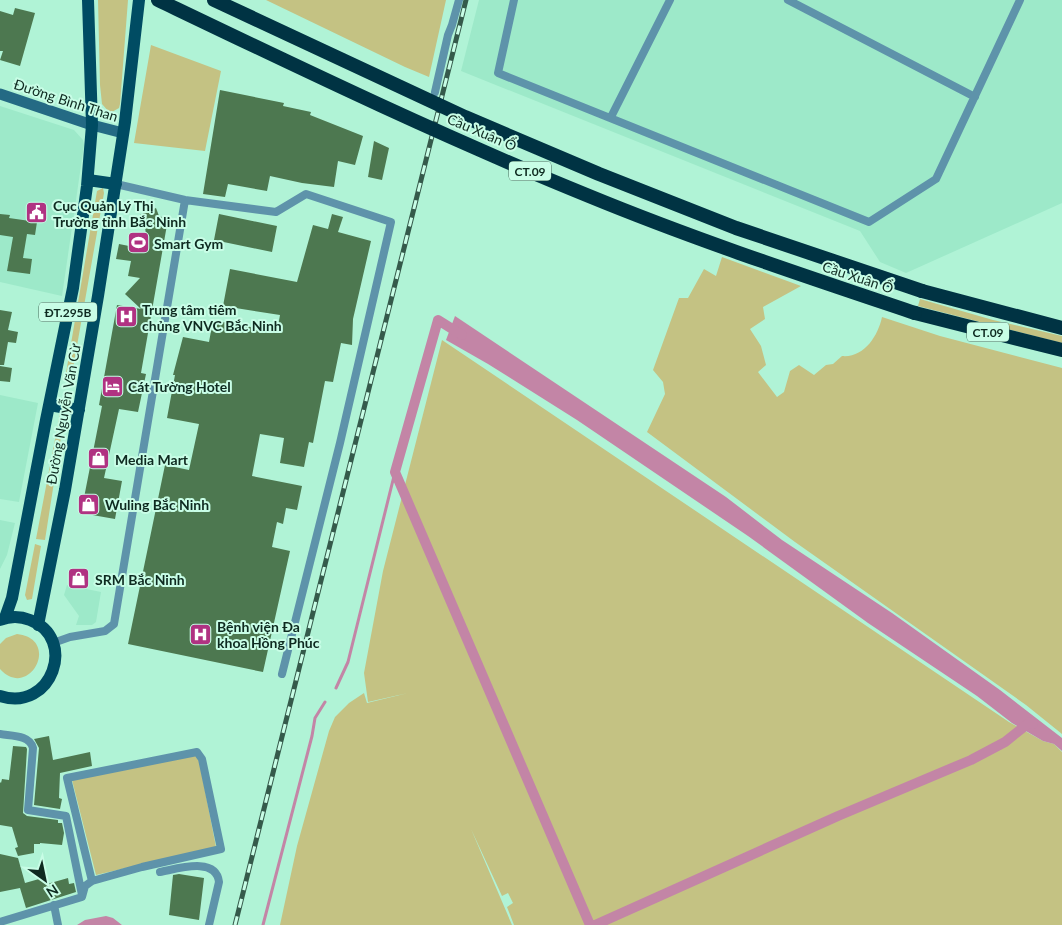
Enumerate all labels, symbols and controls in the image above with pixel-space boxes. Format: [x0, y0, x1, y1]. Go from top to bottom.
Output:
street label: Đường Bình Than [12, 75, 120, 125]
street label: Cầu Xuân Ổ [445, 110, 519, 154]
road number: CT.09 [509, 162, 551, 180]
place label: Cục Quản Lý Thị Trường tỉnh Bắc Ninh [53, 197, 186, 230]
public building icon: Cục Quản Lý Thị Trường tỉnh Bắc Ninh [25, 201, 49, 225]
sports icon: Smart Gym [126, 231, 150, 255]
place label: Smart Gym [154, 235, 223, 252]
street label: Cầu Xuân Ổ [820, 258, 896, 296]
place label: Trung tâm tiêm chủng VNVC Bắc Ninh [142, 301, 282, 334]
road number: ĐT.295B [39, 302, 97, 322]
hospital icon: Trung tâm tiêm chủng VNVC Bắc Ninh [114, 305, 138, 329]
road number: CT.09 [967, 322, 1009, 342]
street label: Đường Nguyễn Văn Cừ [42, 341, 84, 486]
hotel icon: Cát Tường Hotel [100, 374, 124, 398]
place label: Cát Tường Hotel [128, 378, 231, 395]
shop icon: Media Mart [87, 447, 111, 471]
place label: Media Mart [115, 451, 189, 468]
shop icon: Wuling Bắc Ninh [77, 492, 101, 516]
place label: Wuling Bắc Ninh [105, 496, 209, 513]
shop icon: SRM Bắc Ninh [67, 567, 91, 591]
place label: SRM Bắc Ninh [95, 571, 185, 588]
place label: Bệnh viện Đa khoa Hồng Phúc [217, 618, 320, 651]
hospital icon: Bệnh viện Đa khoa Hồng Phúc [189, 622, 213, 646]
north arrow [20, 855, 70, 905]
text: N [43, 881, 62, 901]

